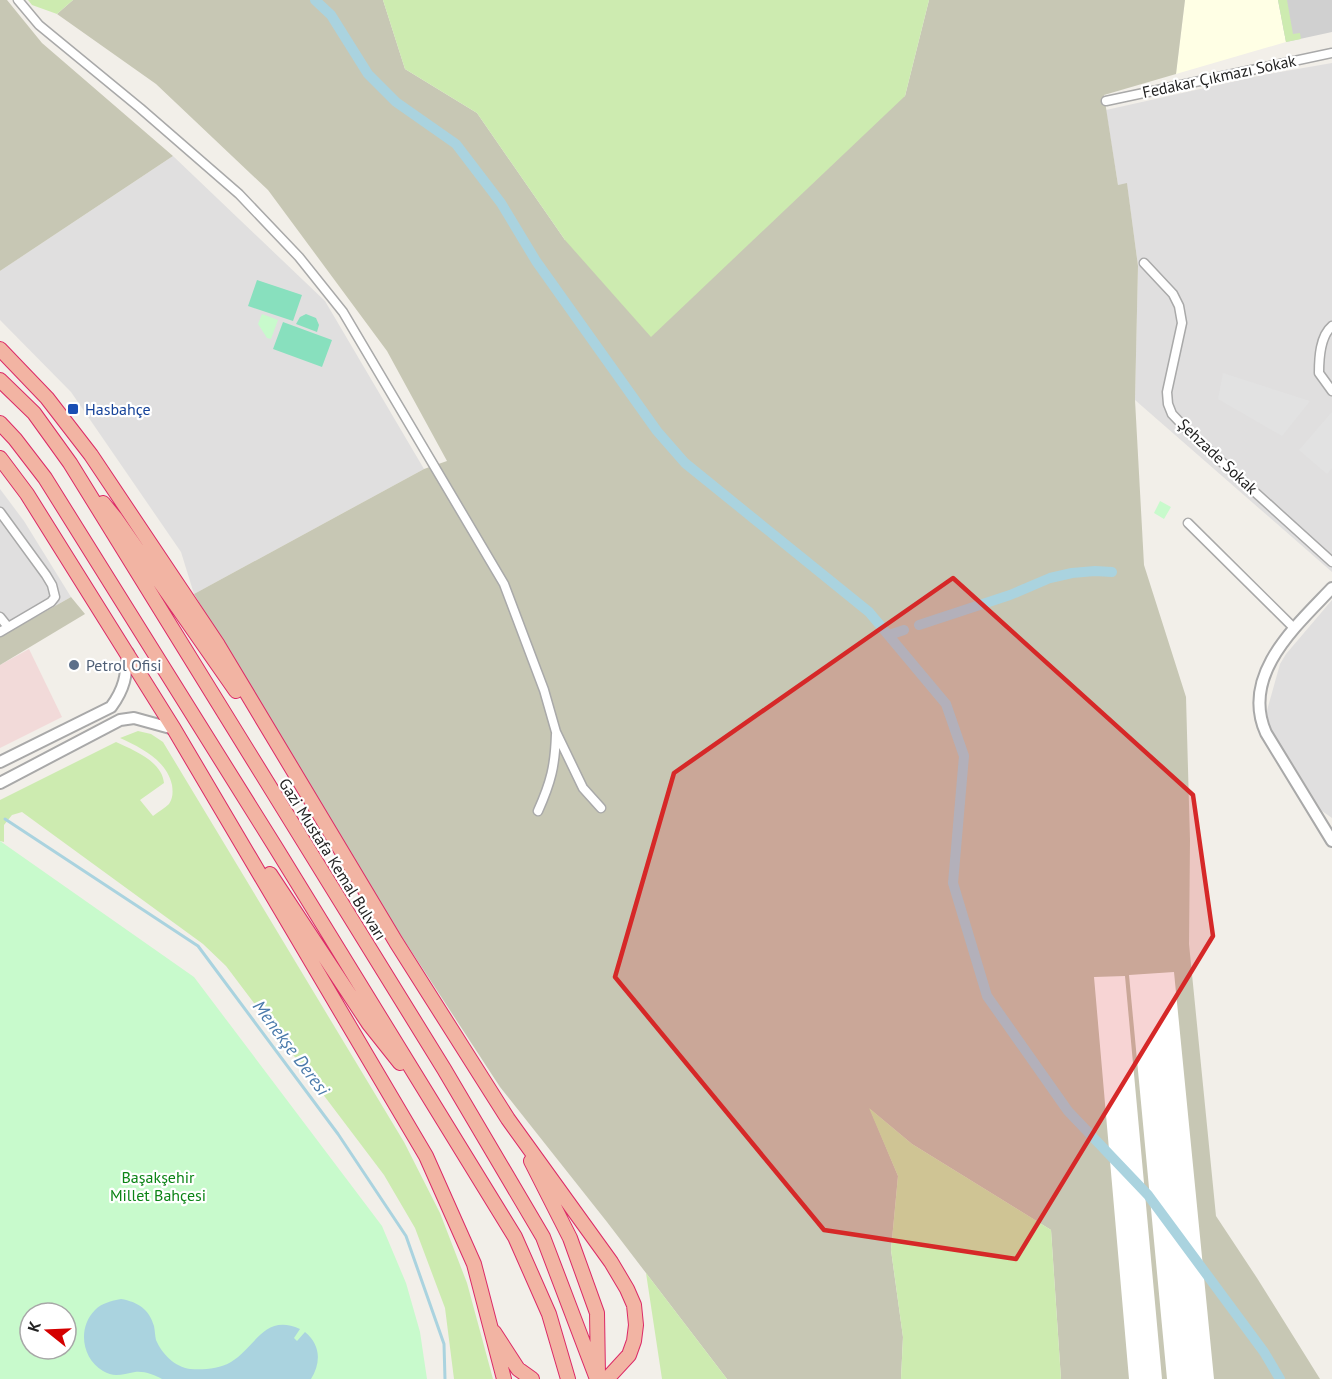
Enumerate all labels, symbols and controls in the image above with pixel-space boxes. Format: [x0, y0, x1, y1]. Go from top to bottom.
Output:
street label: Fedakar Çıkmazı Sokak [1140, 50, 1298, 102]
place label: Hasbahçe [85, 399, 151, 419]
marker: Hasbahçe [66, 402, 80, 416]
street label: Şehzade Sokak [1174, 414, 1262, 498]
place label: Petrol Ofisi [86, 655, 162, 675]
marker: Petrol Ofisi [67, 658, 81, 672]
street label: Gazi Mustafa Kemal Bulvarı [275, 774, 391, 944]
water label: Menekşe Deresi [248, 995, 336, 1101]
park label: Başakşehir Millet Bahçesi [110, 1167, 206, 1205]
north arrow [18, 1301, 78, 1361]
text: K [23, 1318, 45, 1334]

